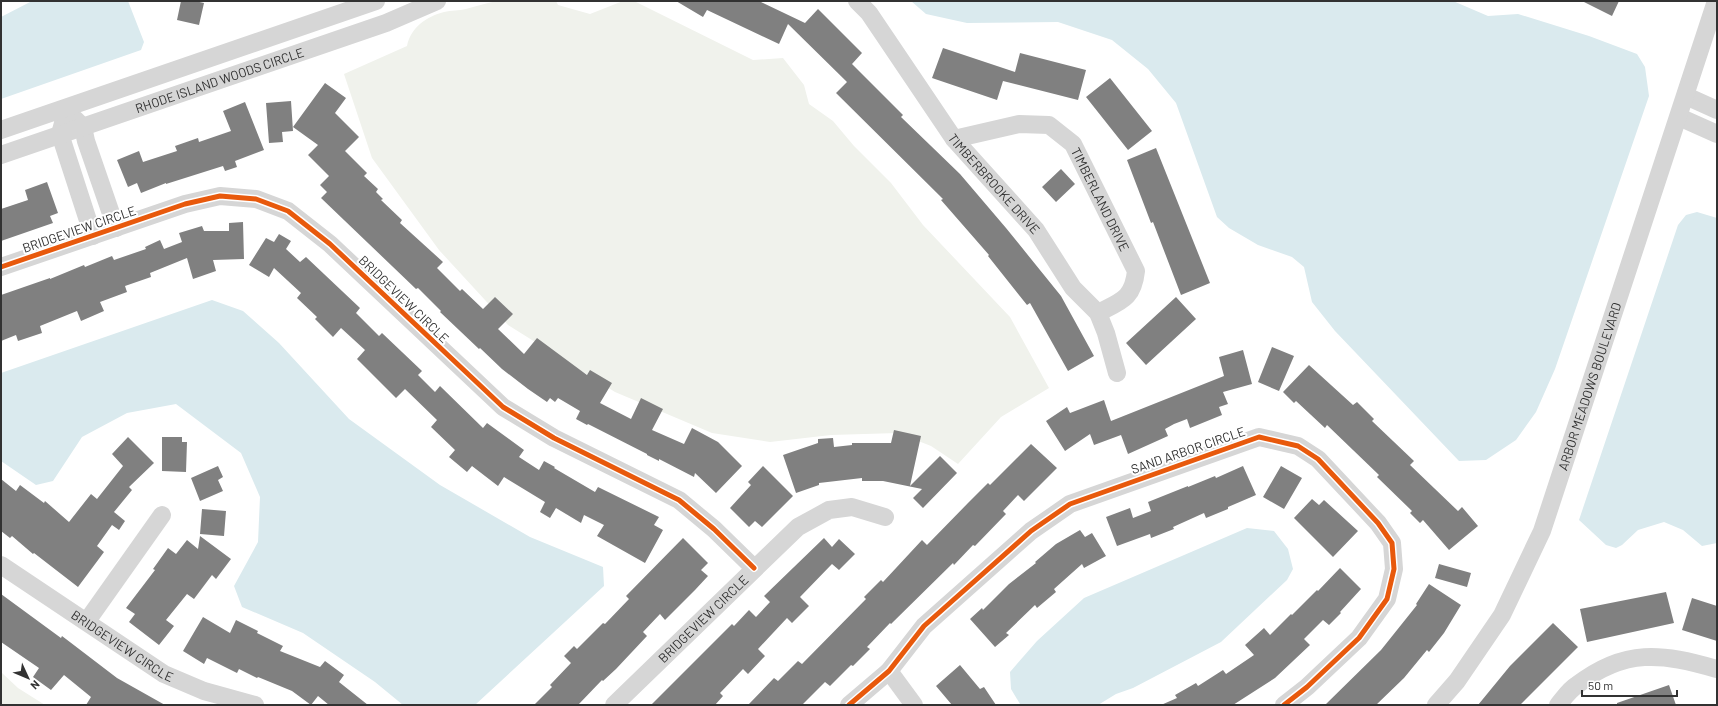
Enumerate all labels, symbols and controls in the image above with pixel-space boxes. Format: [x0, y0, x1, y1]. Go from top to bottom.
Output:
street label: RHODE ISLAND WOODS CIRCLE [133, 44, 306, 116]
street label: TIMBERBROOKE DRIVE [945, 131, 1044, 237]
street label: TIMBERLAND DRIVE [1068, 145, 1133, 254]
street label: BRIDGEVIEW CIRCLE [20, 202, 138, 256]
street label: BRIDGEVIEW CIRCLE [356, 252, 452, 346]
street label: ARBOR MEADOWS BOULEVARD [1554, 300, 1624, 472]
street label: SAND ARBOR CIRCLE [1129, 423, 1247, 477]
street label: BRIDGEVIEW CIRCLE [655, 572, 752, 666]
street label: BRIDGEVIEW CIRCLE [68, 606, 176, 685]
north arrow [8, 658, 48, 698]
scale bar [1582, 672, 1677, 698]
text: N [28, 678, 43, 692]
text: 50 m [1588, 678, 1613, 692]

